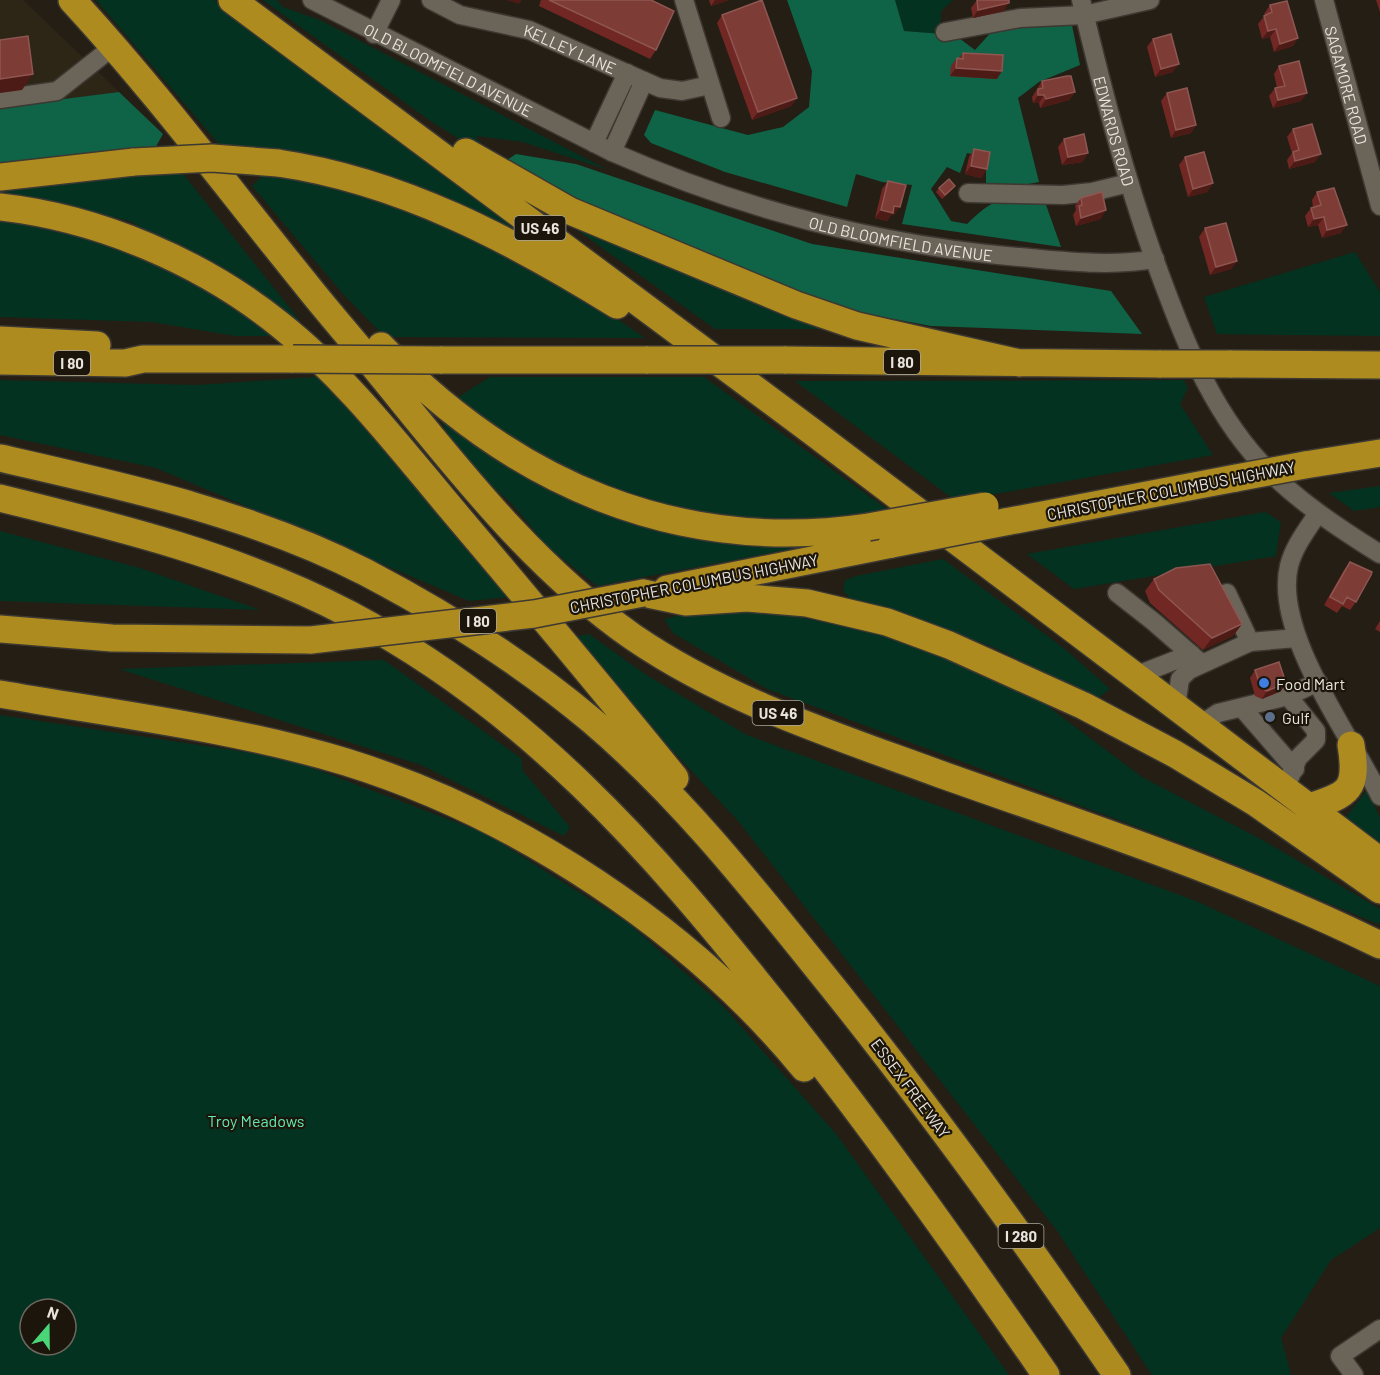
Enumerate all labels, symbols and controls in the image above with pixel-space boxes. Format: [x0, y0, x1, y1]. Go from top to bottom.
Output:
street label: OLD BLOOMFIELD AVENUE [361, 19, 536, 120]
street label: KELLEY LANE [522, 20, 619, 77]
street label: SAGAMORE ROAD [1322, 24, 1372, 146]
street label: EDWARDS ROAD [1091, 74, 1139, 188]
street label: OLD BLOOMFIELD AVENUE [807, 212, 994, 264]
road number: US 46 [514, 216, 566, 240]
road number: I 80 [884, 350, 920, 374]
road number: I 80 [54, 351, 90, 375]
street label: CHRISTOPHER COLUMBUS HIGHWAY [1045, 457, 1297, 523]
street label: CHRISTOPHER COLUMBUS HIGHWAY [568, 550, 820, 616]
road number: I 80 [460, 609, 496, 633]
place label: Food Mart [1276, 674, 1345, 693]
marker: Food Mart [1257, 676, 1271, 690]
road number: US 46 [752, 701, 804, 725]
place label: Gulf [1282, 708, 1310, 727]
marker: Gulf [1263, 710, 1277, 724]
street label: ESSEX FREEWAY [868, 1035, 954, 1141]
park label: Troy Meadows [208, 1111, 304, 1130]
road number: I 280 [998, 1224, 1044, 1248]
north arrow [18, 1297, 78, 1357]
text: N [45, 1302, 62, 1323]

